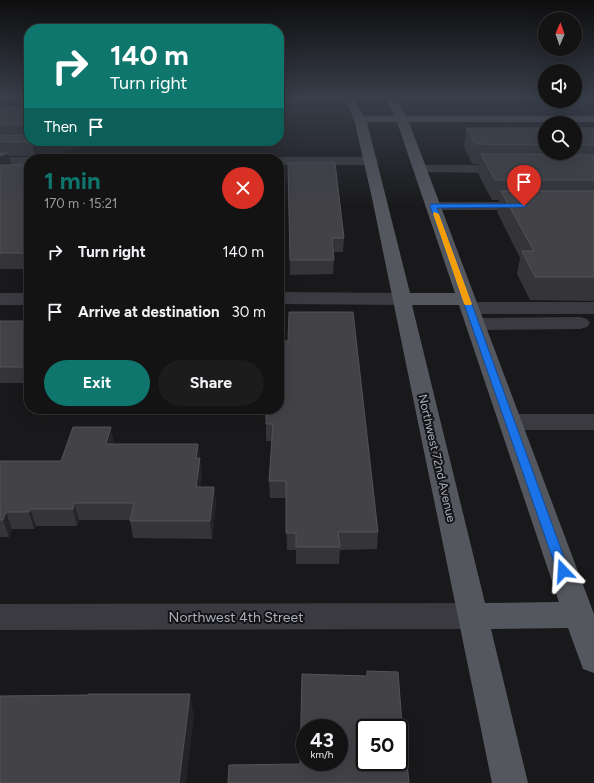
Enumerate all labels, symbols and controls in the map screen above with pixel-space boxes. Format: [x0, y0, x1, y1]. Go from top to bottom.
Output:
north arrow [538, 12, 582, 56]
map controls [538, 12, 582, 160]
text: 140 m [110, 38, 189, 72]
icon: right [44, 40, 96, 92]
button: sound [538, 64, 582, 108]
text: Turn right [110, 72, 187, 94]
icon: arrive [85, 116, 107, 138]
button: search [538, 116, 582, 160]
text: Then [44, 118, 77, 136]
pin [507, 165, 541, 206]
text: 1 min [44, 166, 101, 195]
button: close [222, 167, 264, 209]
icon: arrive [513, 171, 535, 193]
text: 170 m · 15:21 [44, 196, 117, 211]
icon: right [44, 241, 66, 263]
text: Turn right [78, 243, 146, 261]
text: 140 m [222, 243, 264, 261]
icon: arrive [44, 301, 66, 323]
text: Arrive at destination [78, 303, 219, 321]
text: 30 m [231, 303, 266, 321]
button: Exit [44, 360, 150, 406]
button: Share [158, 360, 264, 406]
street label: Northwest 72nd Avenue [415, 393, 459, 524]
position arrow [542, 550, 584, 592]
street label: Northwest 4th Street [169, 609, 303, 626]
speed limit sign: 50 [356, 719, 408, 771]
text: 43 [310, 728, 334, 752]
text: km/h [311, 748, 333, 761]

